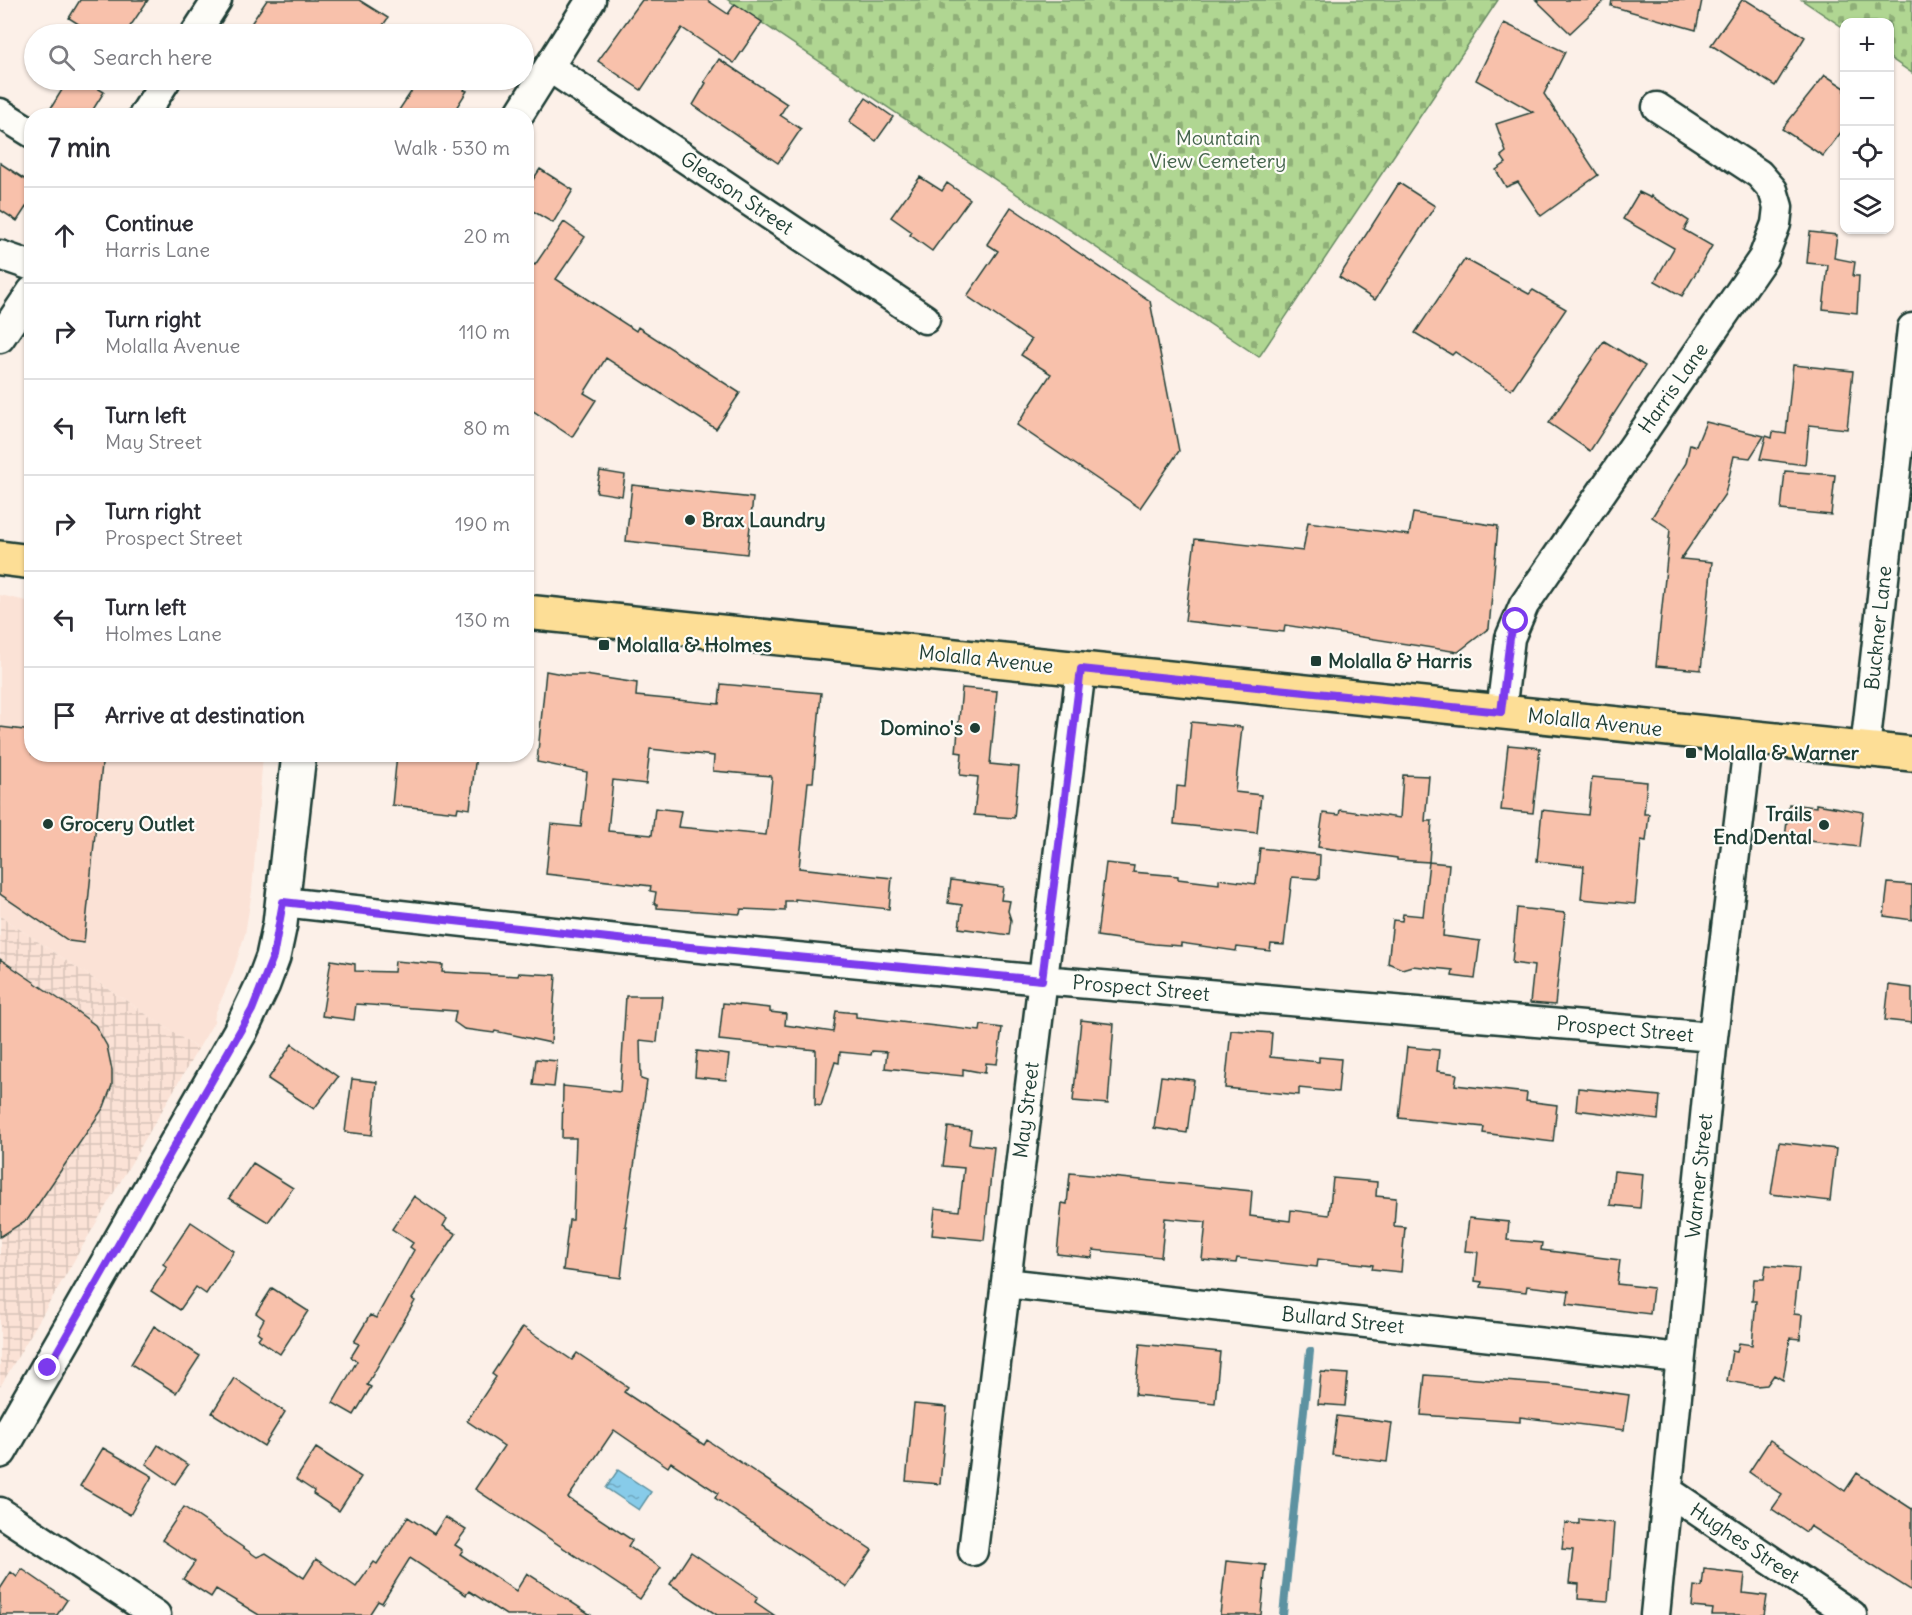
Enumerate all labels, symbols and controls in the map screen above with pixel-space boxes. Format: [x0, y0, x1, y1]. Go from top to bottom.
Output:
map controls [1840, 18, 1894, 234]
button: + [1840, 18, 1894, 72]
search box [24, 24, 534, 90]
icon: search [45, 41, 78, 74]
text: Search here [93, 43, 212, 71]
button: − [1840, 72, 1894, 126]
park label: Mountain View Cemetery [1150, 125, 1286, 173]
button: locate [1840, 126, 1894, 180]
text: 7 min [48, 131, 111, 164]
text: Walk · 530 m [394, 135, 510, 160]
street label: Gleason Street [676, 146, 799, 240]
button: layers [1840, 180, 1894, 234]
text: Continue [105, 209, 194, 237]
icon: ahead [48, 219, 81, 252]
text: 20 m [464, 223, 510, 248]
text: Harris Lane [105, 237, 210, 262]
text: Turn right [105, 305, 201, 333]
icon: right [48, 315, 81, 348]
text: 110 m [459, 319, 510, 344]
text: Molalla Avenue [105, 333, 240, 358]
street label: Harris Lane [1632, 338, 1713, 438]
text: Turn left [105, 401, 186, 429]
icon: left [48, 411, 81, 444]
text: 80 m [463, 415, 510, 440]
text: May Street [105, 429, 202, 454]
text: Turn right [105, 497, 201, 525]
icon: right [48, 507, 81, 540]
place label: Brax Laundry [702, 507, 826, 532]
text: 190 m [455, 511, 510, 536]
marker: Brax Laundry [683, 513, 697, 527]
text: Prospect Street [105, 525, 243, 550]
street label: Buckner Lane [1859, 565, 1896, 691]
text: Turn left [105, 593, 186, 621]
icon: left [48, 603, 81, 636]
text: 130 m [455, 607, 510, 632]
route start [1502, 607, 1528, 633]
text: Holmes Lane [105, 621, 222, 646]
place label: Molalla & Holmes [616, 632, 772, 657]
marker: Molalla & Holmes [597, 638, 611, 652]
street label: Molalla Avenue [917, 639, 1055, 678]
place label: Molalla & Harris [1328, 648, 1472, 673]
marker: Molalla & Harris [1309, 654, 1323, 668]
icon: arrive [48, 699, 81, 732]
text: Arrive at destination [105, 701, 305, 729]
street label: Molalla Avenue [1526, 702, 1664, 741]
place label: Domino's [880, 715, 963, 740]
marker: Domino's [968, 721, 982, 735]
place label: Molalla & Warner [1703, 740, 1860, 765]
marker: Molalla & Warner [1684, 746, 1698, 760]
place label: Trails End Dental [1713, 801, 1812, 849]
place label: Grocery Outlet [60, 811, 195, 836]
marker: Grocery Outlet [41, 817, 55, 831]
marker: Trails End Dental [1817, 818, 1831, 832]
street label: Prospect Street [1071, 969, 1211, 1006]
street label: Prospect Street [1555, 1010, 1695, 1047]
street label: May Street [1007, 1060, 1044, 1160]
street label: Warner Street [1679, 1112, 1718, 1240]
street label: Bullard Street [1281, 1301, 1406, 1338]
route end [34, 1354, 60, 1380]
street label: Hughes Street [1686, 1497, 1805, 1589]

